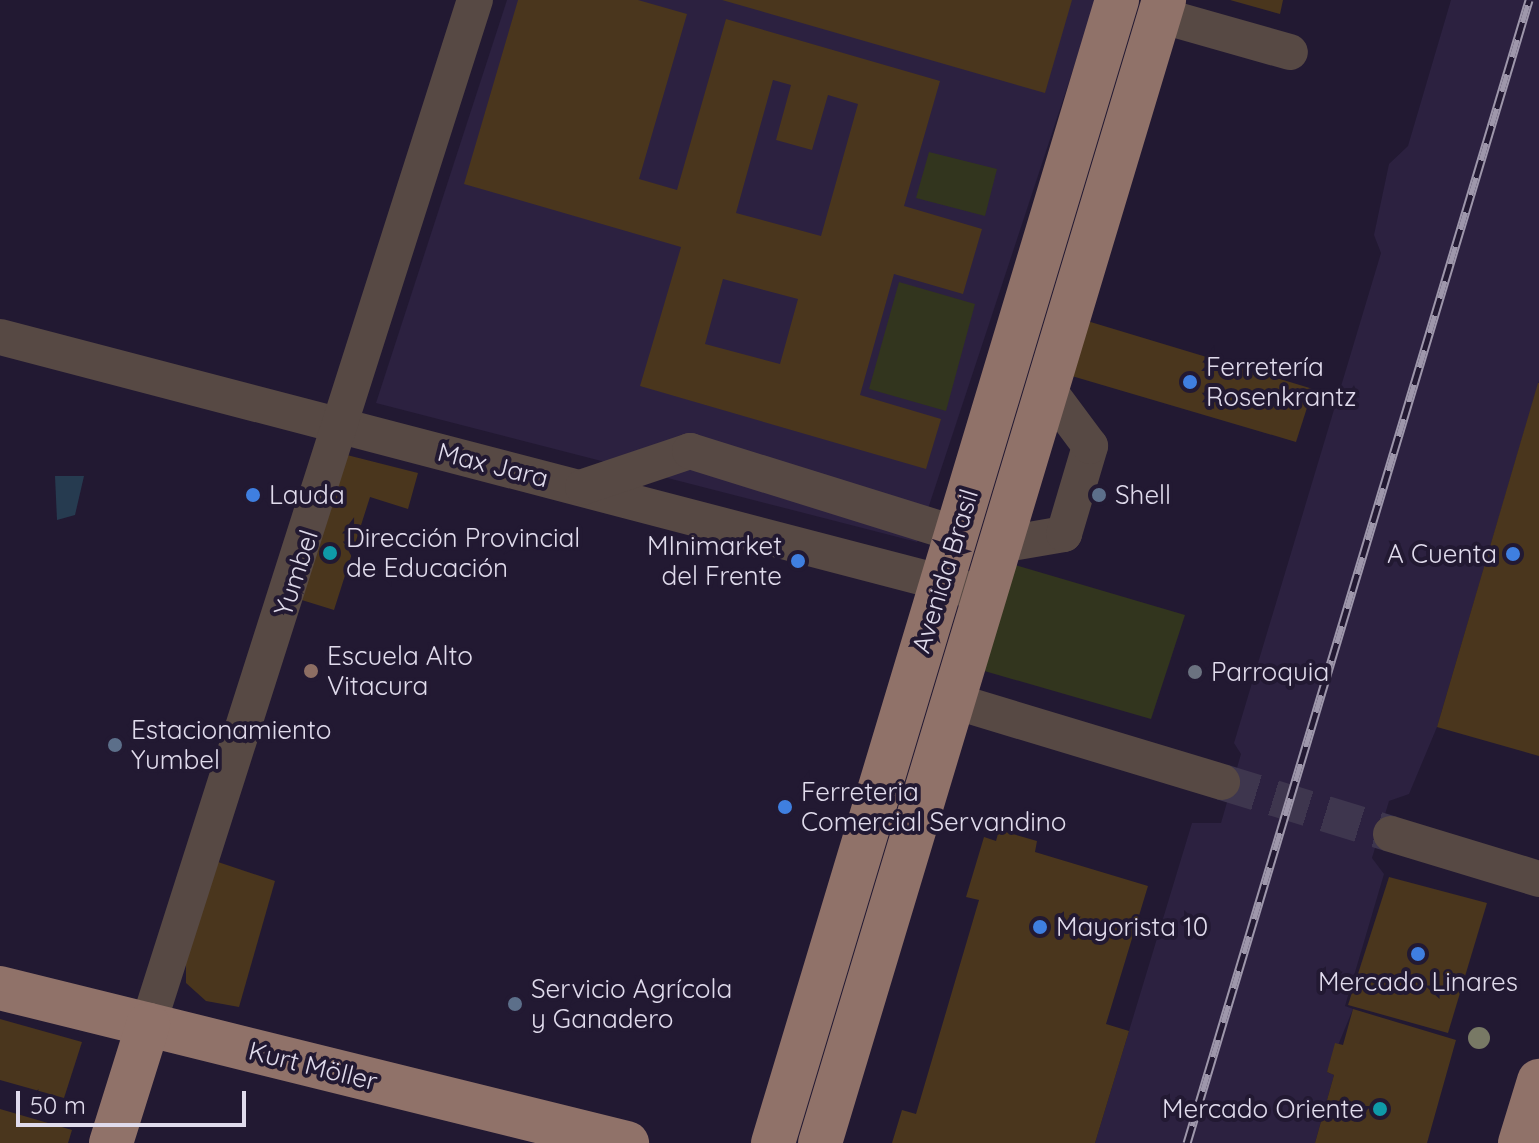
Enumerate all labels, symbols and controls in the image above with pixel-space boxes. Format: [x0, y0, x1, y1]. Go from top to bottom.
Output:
place label: Ferretería Rosenkrantz [1206, 351, 1357, 412]
marker: Ferretería Rosenkrantz [1181, 373, 1199, 391]
street label: Max Jara [434, 436, 552, 494]
place label: Lauda [269, 479, 345, 511]
place label: Shell [1115, 479, 1171, 511]
street label: Avenida Brasil [905, 485, 985, 657]
marker: Lauda [244, 486, 262, 504]
marker: Shell [1090, 486, 1108, 504]
place label: Dirección Provincial de Educación [346, 522, 580, 584]
street label: Yumbel [267, 526, 325, 620]
place label: MInimarket del Frente [647, 530, 782, 592]
place label: A Cuenta [1387, 538, 1497, 570]
marker: Dirección Provincial de Educación [321, 544, 339, 562]
marker: A Cuenta [1504, 545, 1522, 563]
marker: MInimarket del Frente [789, 552, 807, 570]
place label: Escuela Alto Vitacura [327, 640, 473, 702]
place label: Parroquia [1211, 656, 1329, 688]
marker: Escuela Alto Vitacura [302, 662, 320, 680]
marker: Parroquia [1186, 663, 1204, 681]
place label: Estacionamiento Yumbel [131, 714, 331, 776]
marker: Estacionamiento Yumbel [106, 736, 124, 754]
place label: Ferreteria Comercial Servandino [801, 776, 1067, 838]
marker: Ferreteria Comercial Servandino [776, 798, 794, 816]
place label: Mayorista 10 [1056, 911, 1208, 943]
marker: Mayorista 10 [1031, 918, 1049, 936]
marker: Mercado Linares [1409, 945, 1427, 963]
place label: Mercado Linares [1318, 966, 1518, 998]
place label: Servicio Agrícola y Ganadero [531, 973, 732, 1034]
marker: Servicio Agrícola y Ganadero [506, 995, 524, 1013]
street label: Kurt Möller [245, 1035, 381, 1097]
scale bar [20, 1075, 250, 1125]
text: 50 m [30, 1090, 86, 1120]
place label: Mercado Oriente [1162, 1093, 1364, 1125]
marker: Mercado Oriente [1371, 1100, 1389, 1118]

